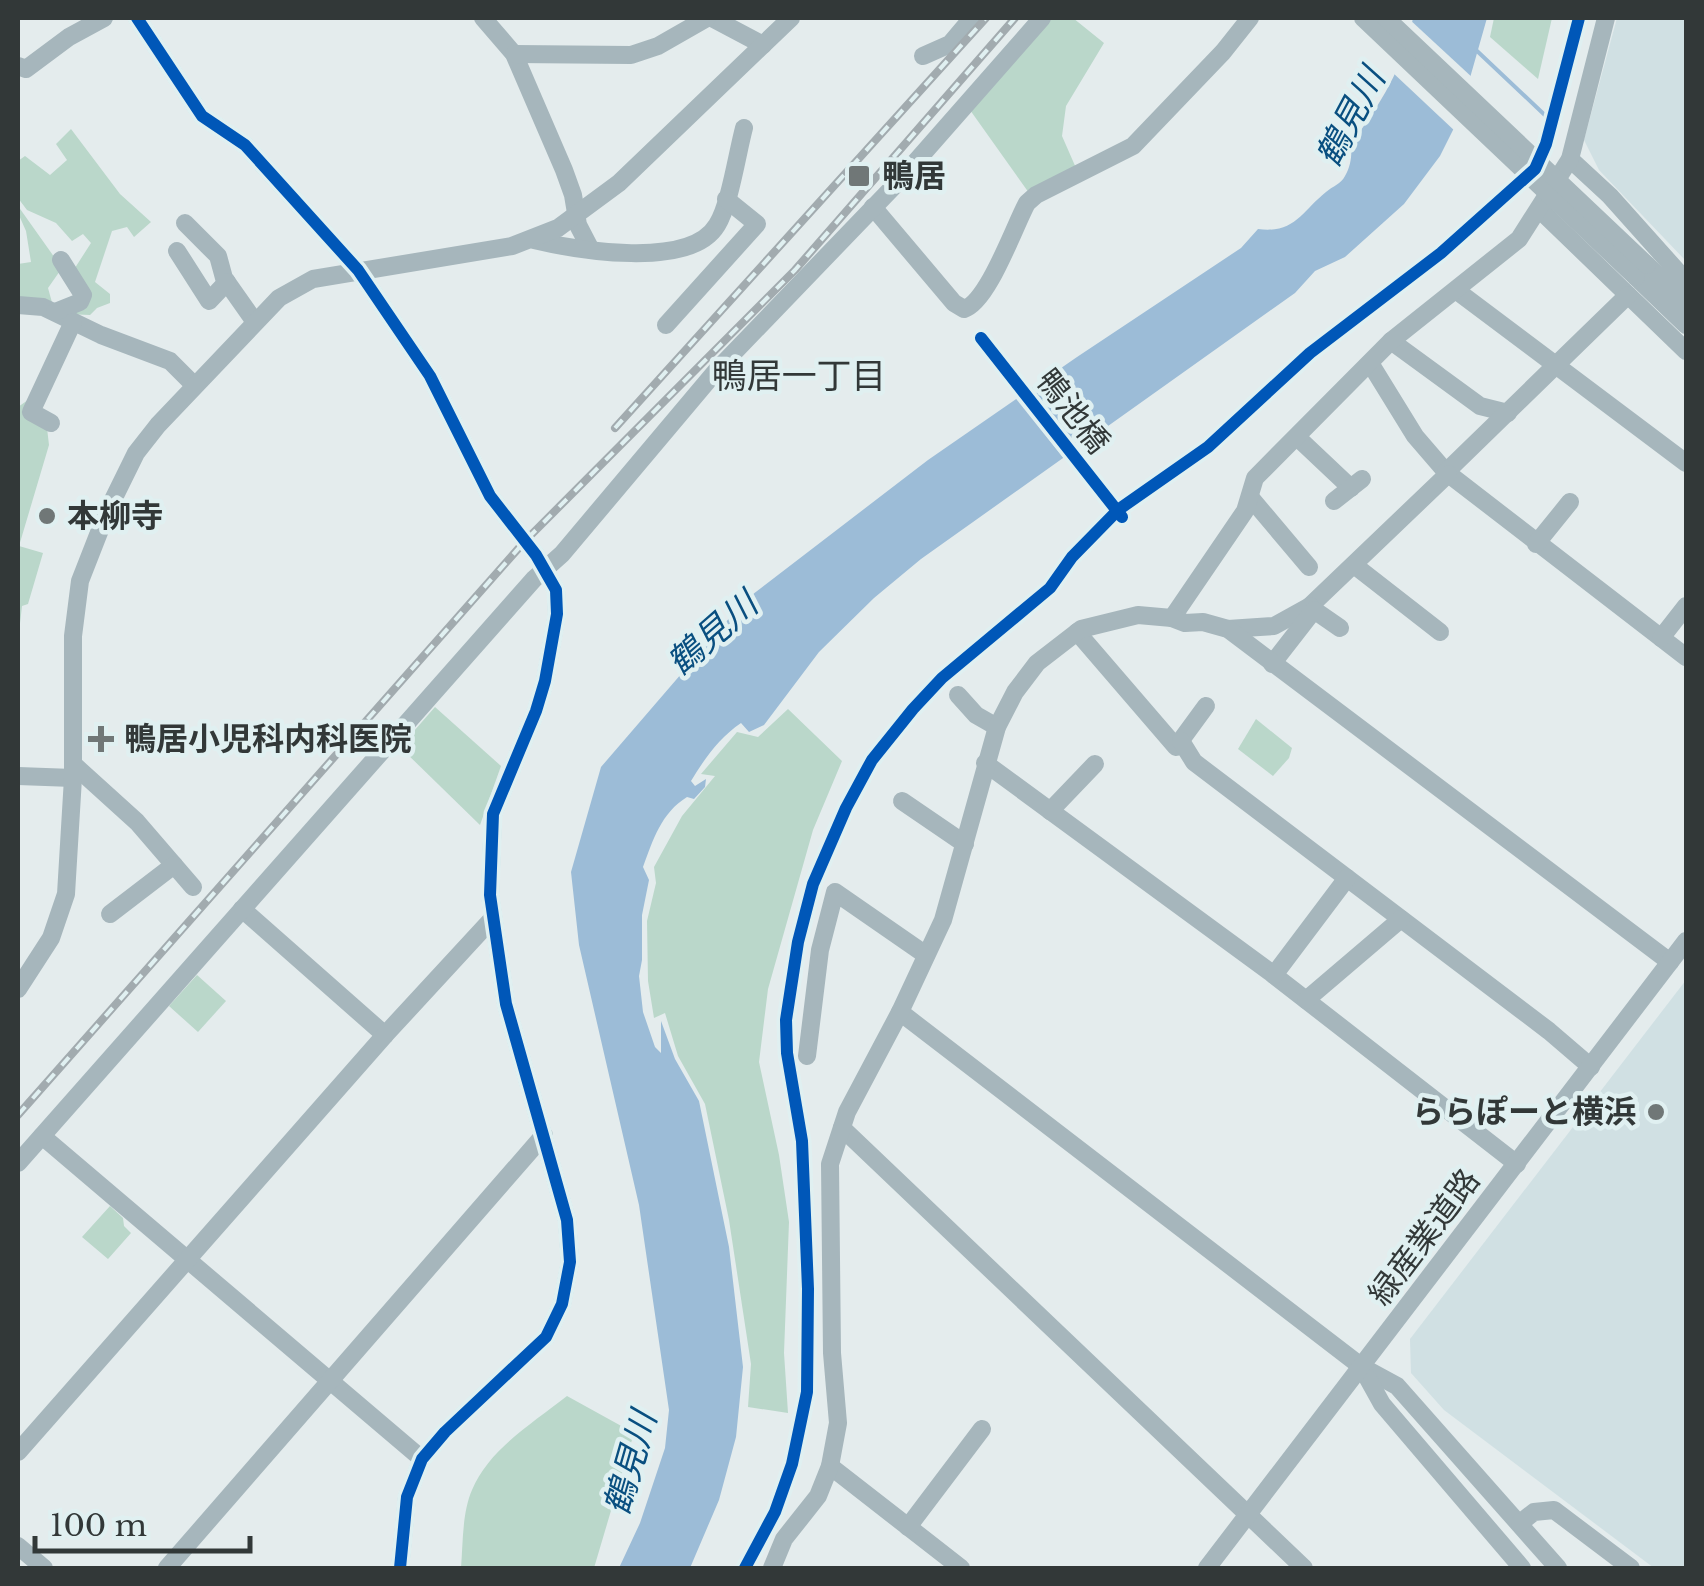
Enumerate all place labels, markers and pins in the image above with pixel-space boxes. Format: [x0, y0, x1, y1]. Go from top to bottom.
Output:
place label: 鴨居 [882, 156, 946, 196]
marker: 鴨居 [846, 163, 872, 189]
place label: 本柳寺 [67, 496, 163, 536]
marker: 本柳寺 [36, 505, 58, 527]
place label: 鴨居小児科内科医院 [124, 719, 412, 759]
marker: 鴨居小児科内科医院 [88, 726, 114, 752]
place label: ららぽーと横浜 [1412, 1092, 1636, 1132]
marker: ららぽーと横浜 [1645, 1101, 1667, 1123]

